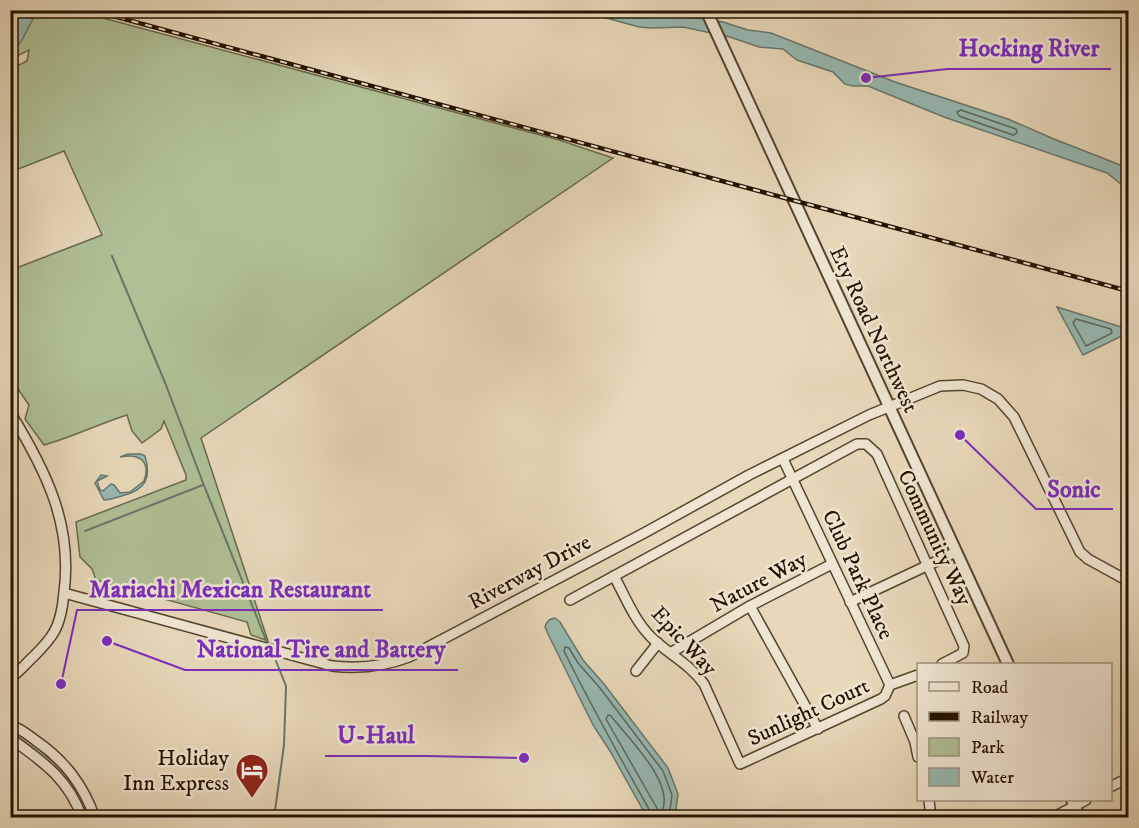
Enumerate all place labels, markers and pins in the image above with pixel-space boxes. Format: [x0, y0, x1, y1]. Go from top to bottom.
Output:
callout: Hocking River [947, 27, 1111, 69]
callout: Sonic [1036, 467, 1113, 509]
callout: Mariachi Mexican Restaurant [77, 568, 383, 610]
callout: National Tire and Battery [185, 628, 458, 670]
callout: U-Haul [325, 714, 426, 756]
place label: Holiday Inn Express [123, 745, 230, 797]
hotel icon: Holiday Inn Express [234, 752, 270, 799]

